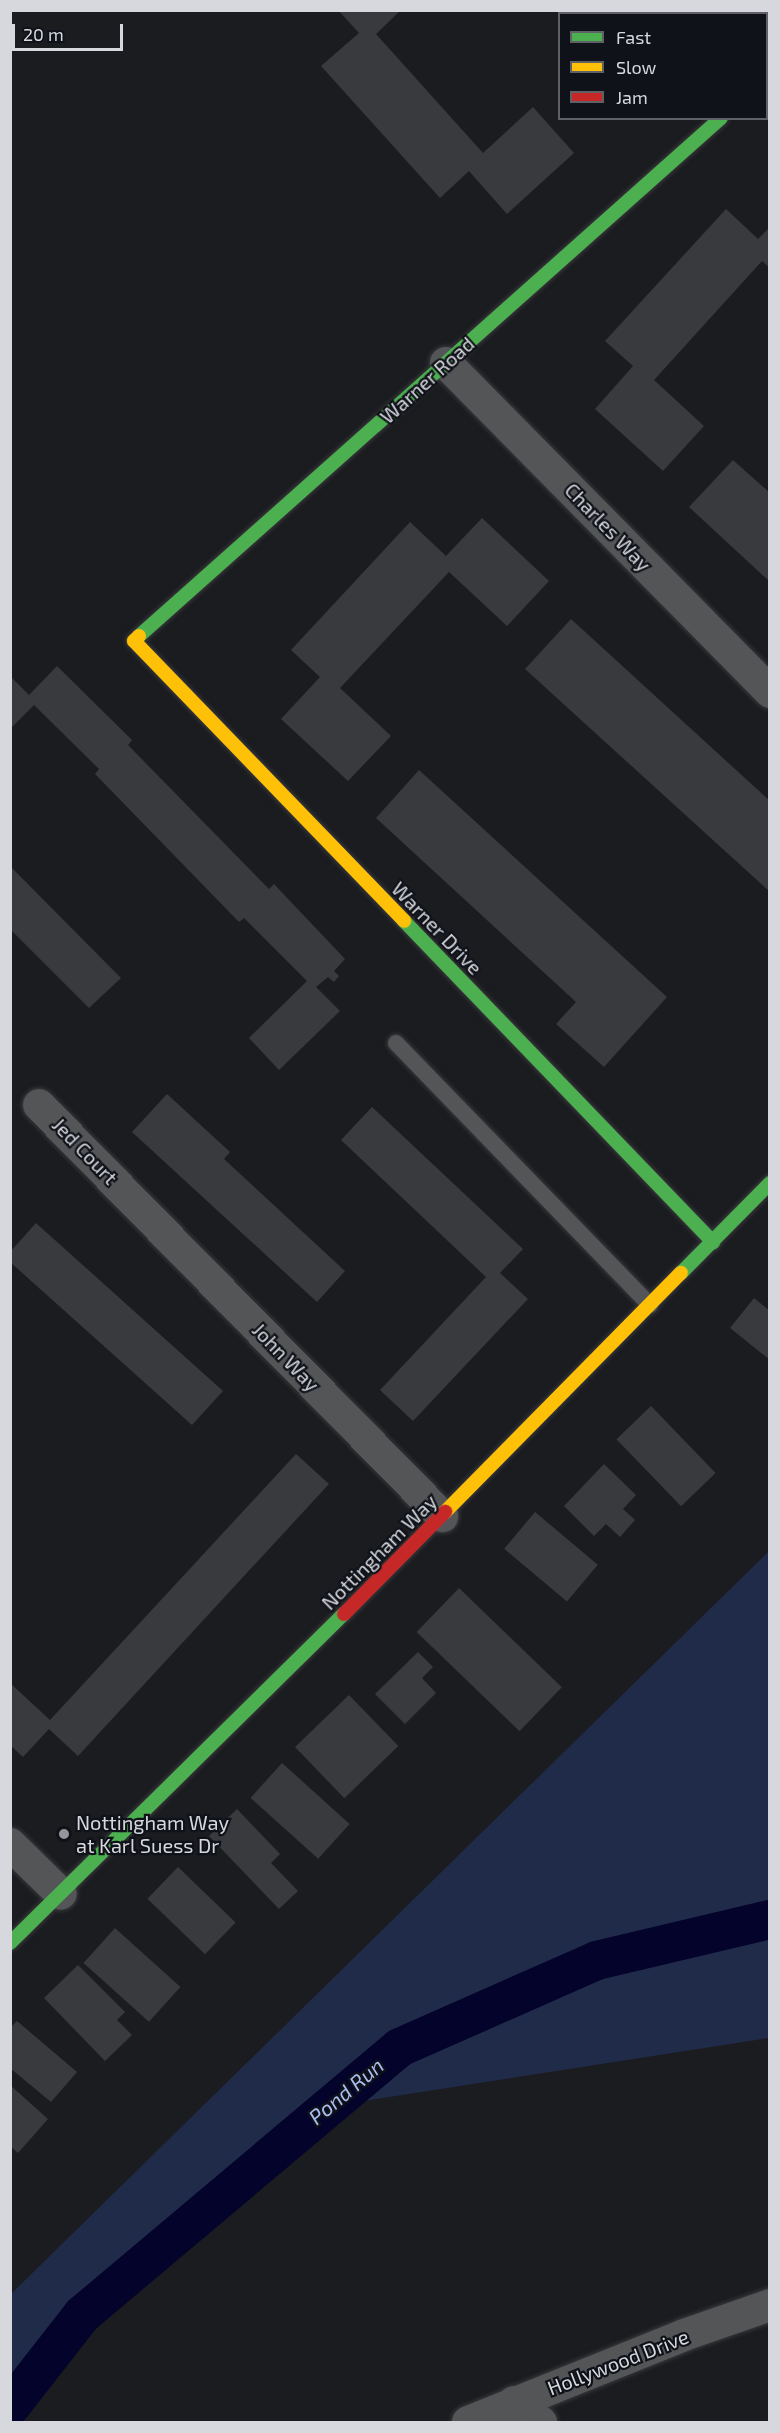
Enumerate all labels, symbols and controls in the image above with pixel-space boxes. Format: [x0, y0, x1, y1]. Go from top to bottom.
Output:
scale bar [15, 12, 126, 50]
legend [558, 12, 768, 120]
text: 20 m [23, 23, 64, 45]
text: Fast [616, 26, 651, 48]
text: Slow [616, 56, 656, 78]
text: Jam [616, 86, 648, 108]
street label: Warner Road [375, 331, 479, 429]
street label: Charles Way [560, 478, 656, 576]
street label: Warner Drive [387, 876, 487, 980]
street label: Jed Court [47, 1113, 123, 1189]
street label: John Way [247, 1318, 325, 1396]
street label: Nottingham Way [316, 1489, 442, 1615]
place label: Nottingham Way at Karl Suess Dr [76, 1810, 229, 1857]
marker: Nottingham Way at Karl Suess Dr [57, 1827, 71, 1841]
water label: Pond Run [303, 2052, 389, 2130]
street label: Hollywood Drive [544, 2324, 692, 2400]

